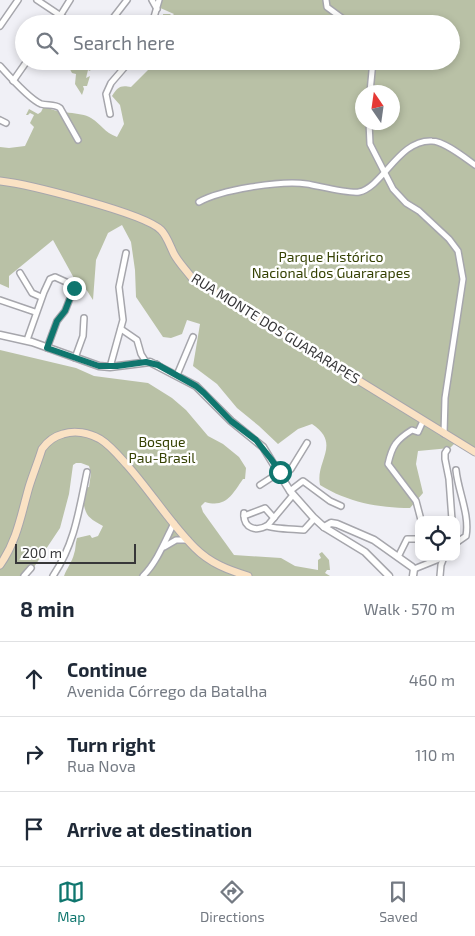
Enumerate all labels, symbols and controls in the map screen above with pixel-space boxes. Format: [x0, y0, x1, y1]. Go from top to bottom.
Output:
search box [15, 15, 460, 70]
icon: search [33, 29, 61, 57]
text: Search here [73, 31, 175, 54]
north arrow [355, 85, 400, 130]
park label: Parque Histórico Nacional dos Guararapes [252, 248, 410, 281]
street label: RUA MONTE DOS GUARARAPES [189, 269, 363, 387]
route end [63, 277, 86, 300]
park label: Bosque Pau-Brasil [129, 433, 196, 466]
route start [269, 461, 292, 484]
map controls [415, 516, 460, 561]
button: locate [415, 516, 460, 561]
scale bar [15, 541, 136, 564]
text: 200 m [22, 544, 62, 561]
text: 8 min [20, 596, 75, 621]
text: Walk · 570 m [364, 599, 455, 618]
text: Continue [67, 658, 147, 681]
icon: ahead [20, 665, 48, 693]
text: 460 m [409, 670, 455, 689]
text: Avenida Córrego da Batalha [67, 681, 267, 700]
text: Turn right [67, 733, 155, 756]
icon: right [20, 740, 48, 768]
text: 110 m [415, 745, 455, 764]
text: Rua Nova [67, 756, 136, 775]
icon: arrive [20, 815, 48, 843]
text: Arrive at destination [67, 818, 252, 841]
tab: Map [57, 878, 85, 925]
tab: Directions [200, 878, 265, 925]
tab: Saved [379, 878, 418, 925]

